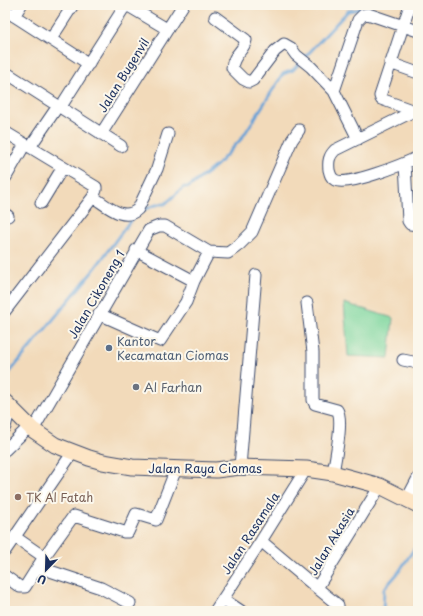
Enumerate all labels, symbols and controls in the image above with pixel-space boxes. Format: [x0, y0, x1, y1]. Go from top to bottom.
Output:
street label: Jalan Bugenvil [93, 34, 153, 116]
street label: Jalan Cikoneng 1 [63, 246, 129, 342]
place label: Kantor Kecamatan Ciomas [117, 332, 229, 364]
marker: Kantor Kecamatan Ciomas [104, 343, 114, 353]
place label: Al Farhan [144, 378, 202, 396]
marker: Al Farhan [131, 382, 141, 392]
street label: Jalan Raya Ciomas [148, 459, 262, 477]
place label: TK Al Fatah [26, 488, 93, 506]
street label: Jalan Rasamala [217, 488, 284, 578]
marker: TK Al Fatah [13, 492, 23, 502]
street label: Jalan Akasia [304, 503, 359, 579]
north arrow [26, 550, 66, 590]
text: U [35, 570, 49, 589]

